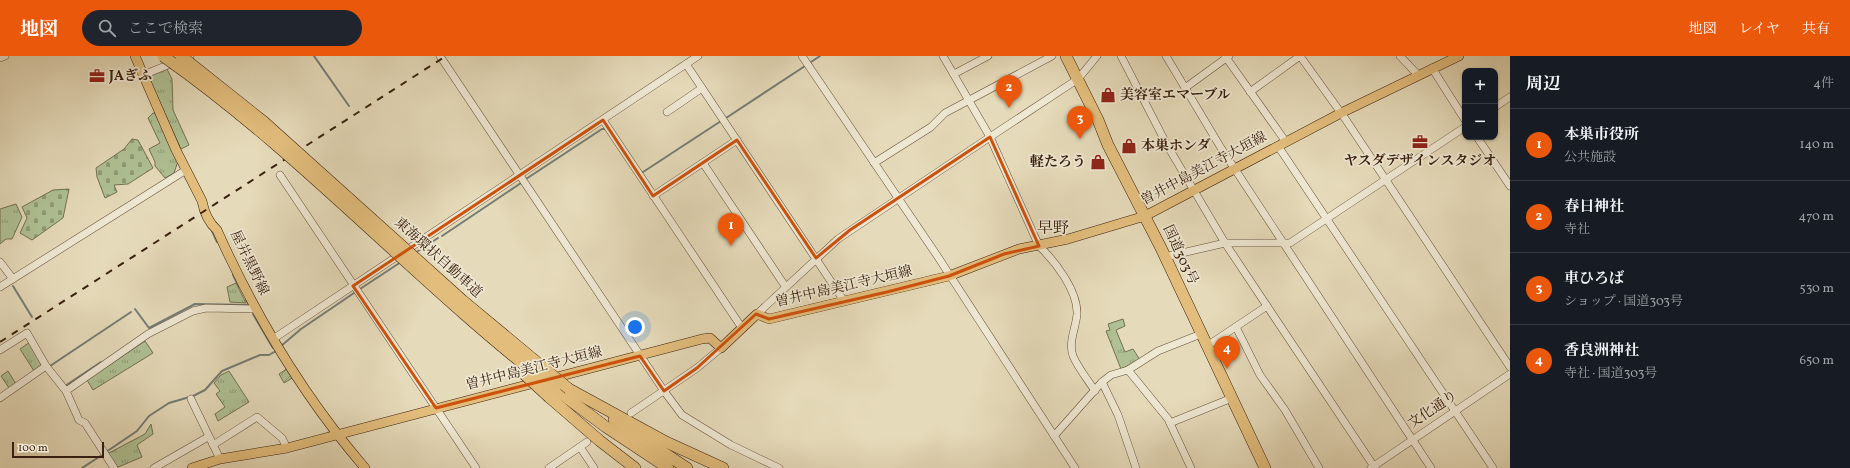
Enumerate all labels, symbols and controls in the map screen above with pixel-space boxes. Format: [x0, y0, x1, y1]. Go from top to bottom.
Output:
search box [82, 10, 362, 46]
text: 地図 [20, 17, 58, 43]
icon: search [96, 17, 118, 39]
text: ここで検索 [128, 19, 203, 40]
text: 地図 [1689, 20, 1717, 39]
text: レイヤ [1739, 20, 1780, 39]
text: 共有 [1802, 20, 1830, 39]
office icon: JAぎふ [88, 67, 106, 85]
place label: JAぎふ [108, 67, 152, 86]
map controls [1462, 68, 1498, 140]
button: + [1462, 68, 1498, 104]
text: 周辺 [1526, 73, 1560, 96]
pin: 2 [996, 75, 1022, 108]
text: 4件 [1813, 75, 1834, 93]
shop icon: 美容室エマーブル [1099, 86, 1117, 104]
place label: 美容室エマーブル [1120, 86, 1231, 105]
button: − [1462, 104, 1498, 140]
pin: 3 [1067, 106, 1093, 139]
text: 本巣市役所 [1564, 125, 1639, 146]
street label: 曽井中島美江寺大垣線 [1138, 128, 1270, 210]
office icon: ヤスダデザインスタジオ [1411, 133, 1429, 151]
text: 1 [1536, 136, 1542, 154]
text: 140 m [1800, 136, 1834, 154]
shop icon: 本巣ホンダ [1120, 137, 1138, 155]
place label: 本巣ホンダ [1141, 137, 1210, 156]
text: 公共施設 [1564, 149, 1616, 167]
place label: ヤスダデザインスタジオ [1344, 152, 1496, 171]
place label: 軽たろう [1030, 153, 1086, 172]
shop icon: 軽たろう [1089, 153, 1107, 171]
text: 春日神社 [1564, 197, 1624, 218]
text: 2 [1536, 208, 1542, 226]
text: 470 m [1799, 208, 1834, 226]
street label: 東海環状自動車道 [390, 213, 486, 303]
pin: 1 [718, 213, 744, 246]
district label: 早野 [1037, 218, 1069, 240]
text: 寺社 [1564, 221, 1590, 239]
street label: 国道303号 [1158, 222, 1202, 288]
street label: 屋井黒野線 [225, 227, 273, 299]
street label: 曽井中島美江寺大垣線 [774, 262, 914, 312]
text: 車ひろば [1564, 269, 1624, 290]
text: 3 [1536, 280, 1542, 298]
text: 530 m [1799, 280, 1834, 298]
text: ショップ · 国道303号 [1564, 293, 1683, 311]
your location [625, 317, 645, 337]
pin: 4 [1214, 336, 1240, 369]
text: 香良洲神社 [1564, 341, 1639, 362]
street label: 曽井中島美江寺大垣線 [464, 343, 604, 395]
text: 4 [1535, 352, 1543, 370]
text: 650 m [1800, 352, 1834, 370]
text: 寺社 · 国道303号 [1564, 365, 1657, 383]
street label: 文化通り [1404, 386, 1462, 434]
scale bar [12, 440, 104, 459]
text: 100 m [18, 441, 48, 456]

